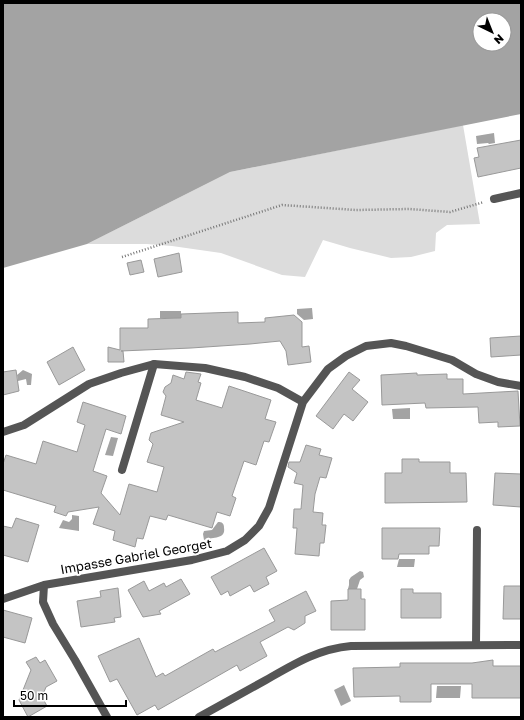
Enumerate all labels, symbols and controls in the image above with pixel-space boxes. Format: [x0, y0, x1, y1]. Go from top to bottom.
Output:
north arrow [472, 12, 512, 52]
text: N [492, 32, 507, 47]
street label: Impasse Gabriel Georget [59, 535, 213, 577]
scale bar [14, 682, 126, 708]
text: 50 m [20, 688, 48, 703]

